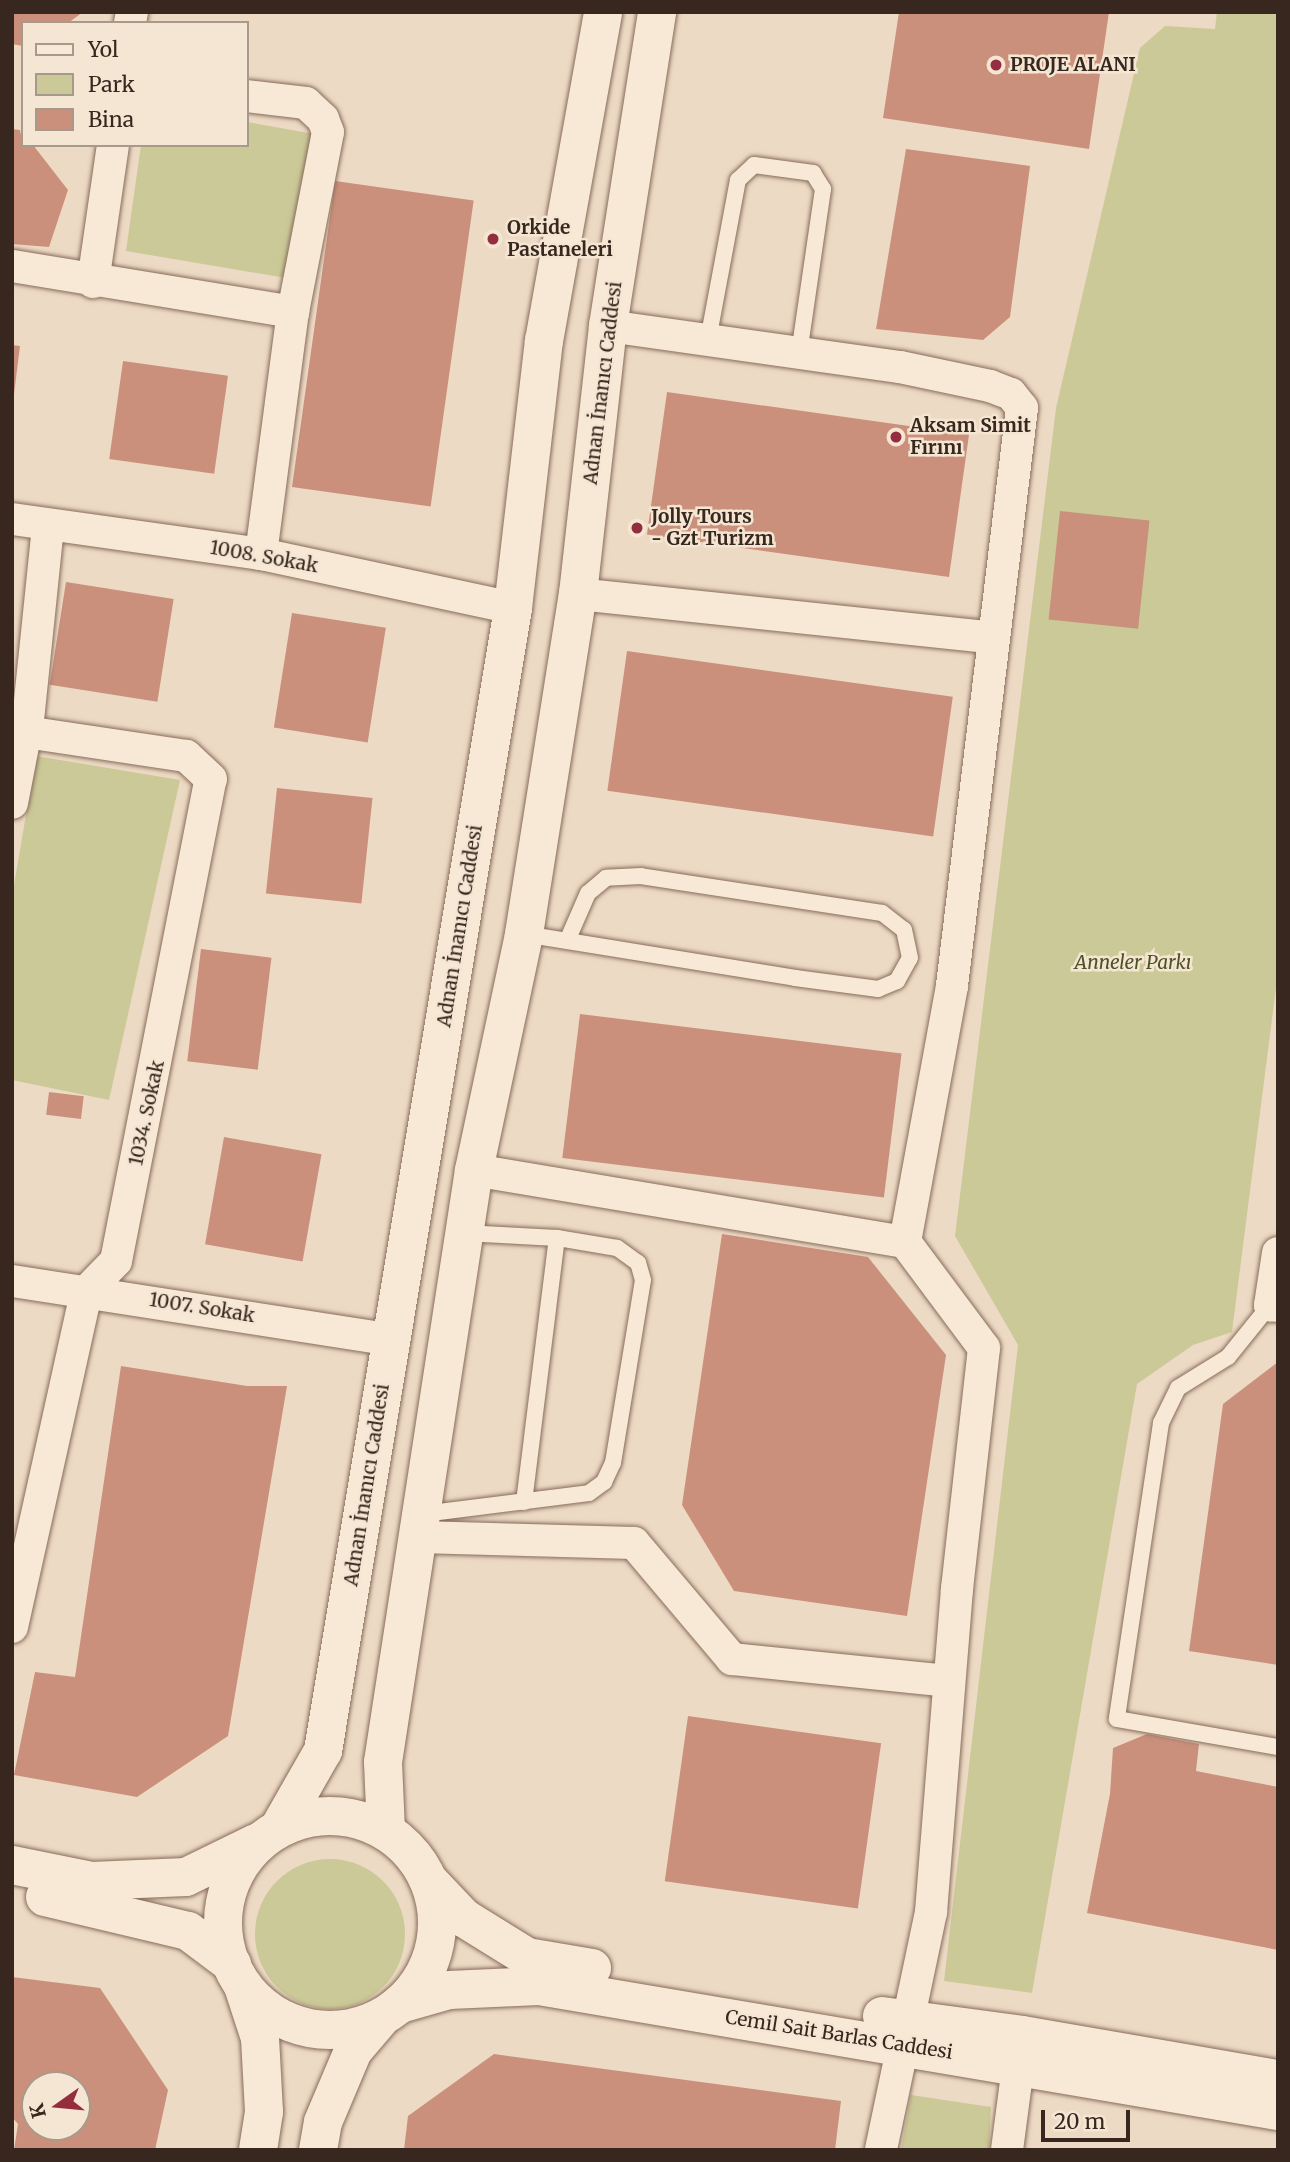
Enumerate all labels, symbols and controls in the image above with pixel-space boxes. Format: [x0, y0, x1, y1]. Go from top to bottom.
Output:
legend [21, 21, 248, 147]
text: Yol [88, 36, 118, 63]
place label: PROJE ALANI [1010, 54, 1136, 76]
marker: PROJE ALANI [988, 57, 1004, 73]
text: Park [88, 71, 135, 98]
text: Bina [88, 106, 134, 133]
place label: Orkide Pastaneleri [507, 217, 613, 261]
marker: Orkide Pastaneleri [485, 231, 501, 247]
street label: Adnan İnanıcı Caddesi [579, 280, 627, 486]
place label: Aksam Simit Fırını [910, 415, 1031, 459]
marker: Aksam Simit Fırını [888, 429, 904, 445]
place label: Jolly Tours - Gzt Turizm [651, 506, 774, 550]
marker: Jolly Tours - Gzt Turizm [629, 520, 645, 536]
street label: 1008. Sokak [208, 536, 320, 578]
street label: Adnan İnanıcı Caddesi [433, 823, 487, 1029]
park label: Anneler Parkı [1075, 952, 1191, 974]
street label: 1034. Sokak [125, 1058, 169, 1168]
street label: 1007. Sokak [148, 1288, 256, 1328]
street label: Adnan İnanıcı Caddesi [340, 1382, 394, 1588]
street label: Cemil Sait Barlas Caddesi [724, 2006, 954, 2064]
north arrow [21, 2071, 91, 2141]
scale bar [1045, 2096, 1134, 2140]
text: K [24, 2101, 51, 2121]
text: 20 m [1054, 2108, 1105, 2135]

